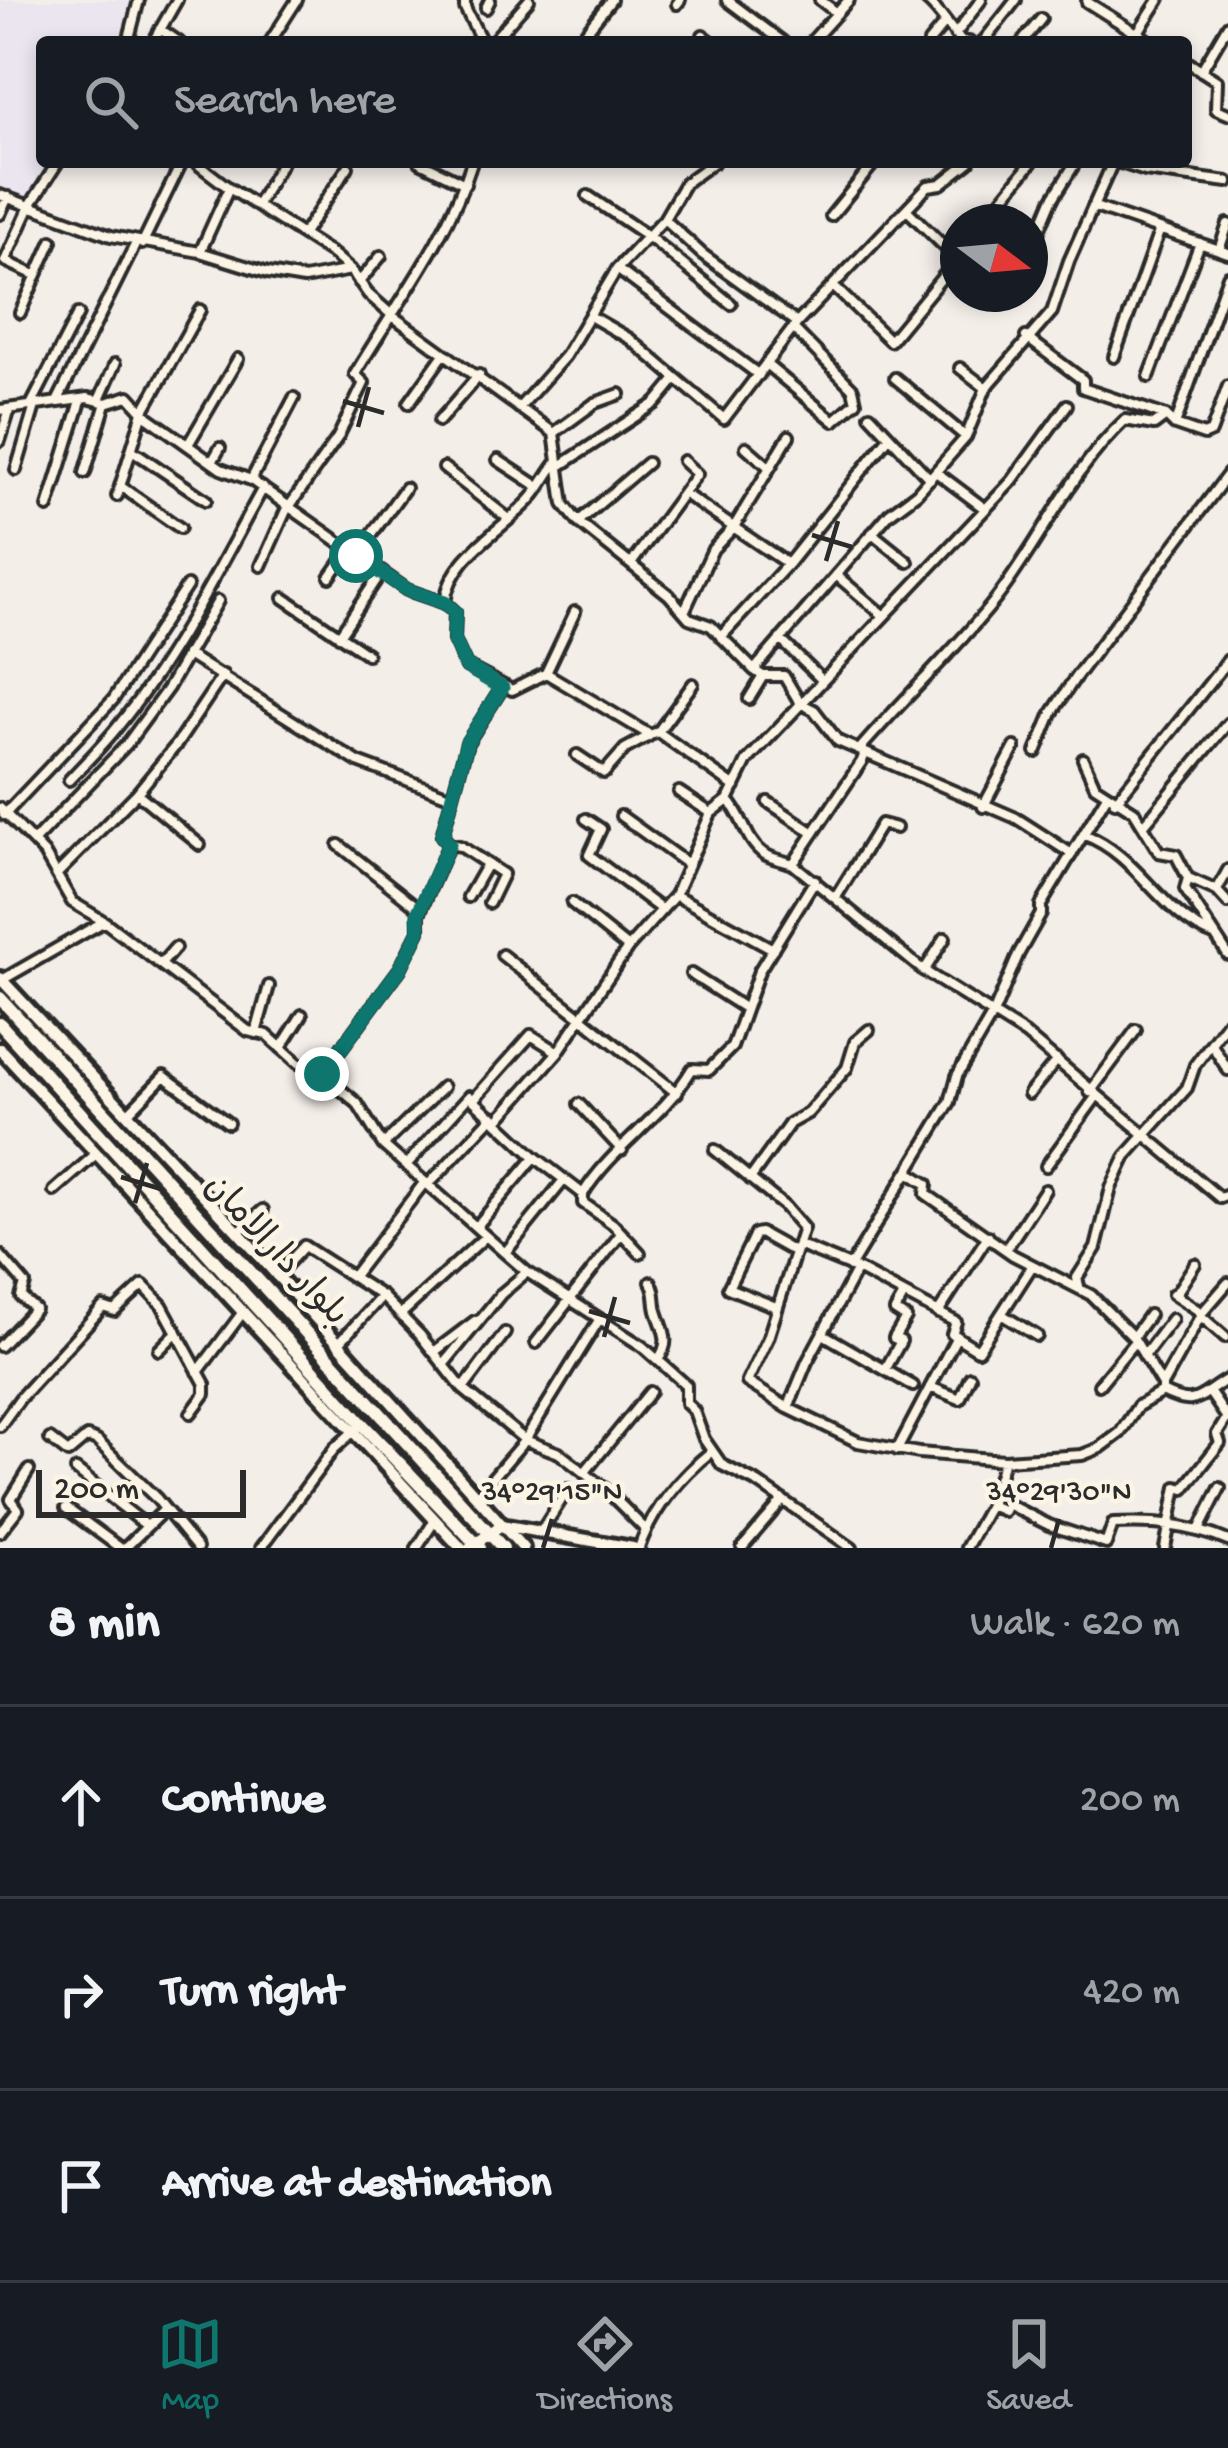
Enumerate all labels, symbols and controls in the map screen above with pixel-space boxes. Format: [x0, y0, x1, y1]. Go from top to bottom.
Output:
search box [36, 36, 1192, 168]
icon: search [78, 69, 144, 135]
text: Search here [174, 76, 396, 129]
north arrow [940, 204, 1048, 312]
route start [329, 529, 383, 583]
route end [295, 1047, 349, 1101]
street label: بلوار دارالامان [193, 1167, 355, 1337]
scale bar [36, 1464, 246, 1517]
text: 200 m [54, 1472, 139, 1510]
text: 34°29'15"N [481, 1477, 622, 1512]
text: 34°29'30"N [985, 1477, 1132, 1512]
text: 8 min [48, 1596, 160, 1656]
text: Walk · 620 m [971, 1603, 1180, 1649]
icon: ahead [48, 1769, 114, 1835]
text: Continue [162, 1775, 325, 1828]
text: 200 m [1080, 1779, 1180, 1825]
icon: right [48, 1961, 114, 2027]
text: Turn right [162, 1967, 342, 2020]
text: 420 m [1083, 1971, 1180, 2017]
icon: arrive [48, 2153, 114, 2219]
text: Arrive at destination [162, 2159, 551, 2212]
tab: Map [157, 2311, 223, 2421]
tab: Directions [538, 2311, 672, 2421]
tab: Saved [986, 2311, 1071, 2421]

